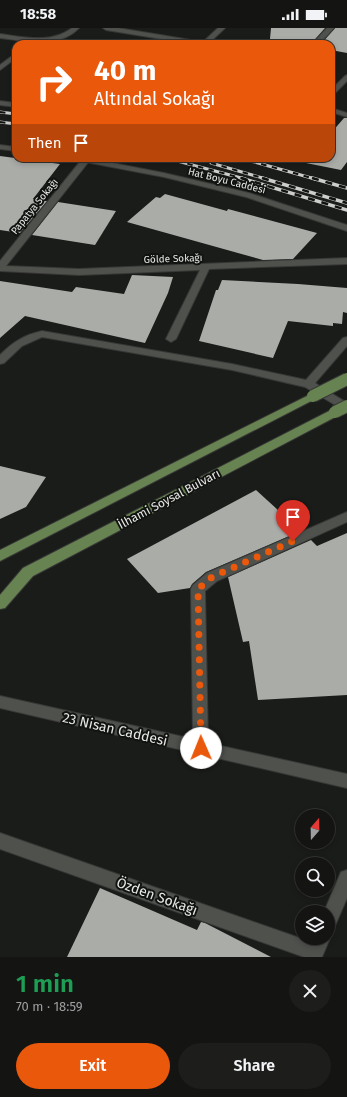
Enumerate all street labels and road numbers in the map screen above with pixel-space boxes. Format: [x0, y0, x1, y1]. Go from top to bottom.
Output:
street label: Hat Boyu Caddesi [187, 166, 267, 196]
street label: Papatya Sokağı [9, 176, 61, 237]
street label: Gölde Sokağı [143, 252, 203, 266]
street label: İlhami Soysal Bulvarı [115, 465, 222, 532]
street label: 23 Nisan Caddesi [61, 709, 169, 750]
street label: Özden Sokağı [114, 873, 200, 919]

